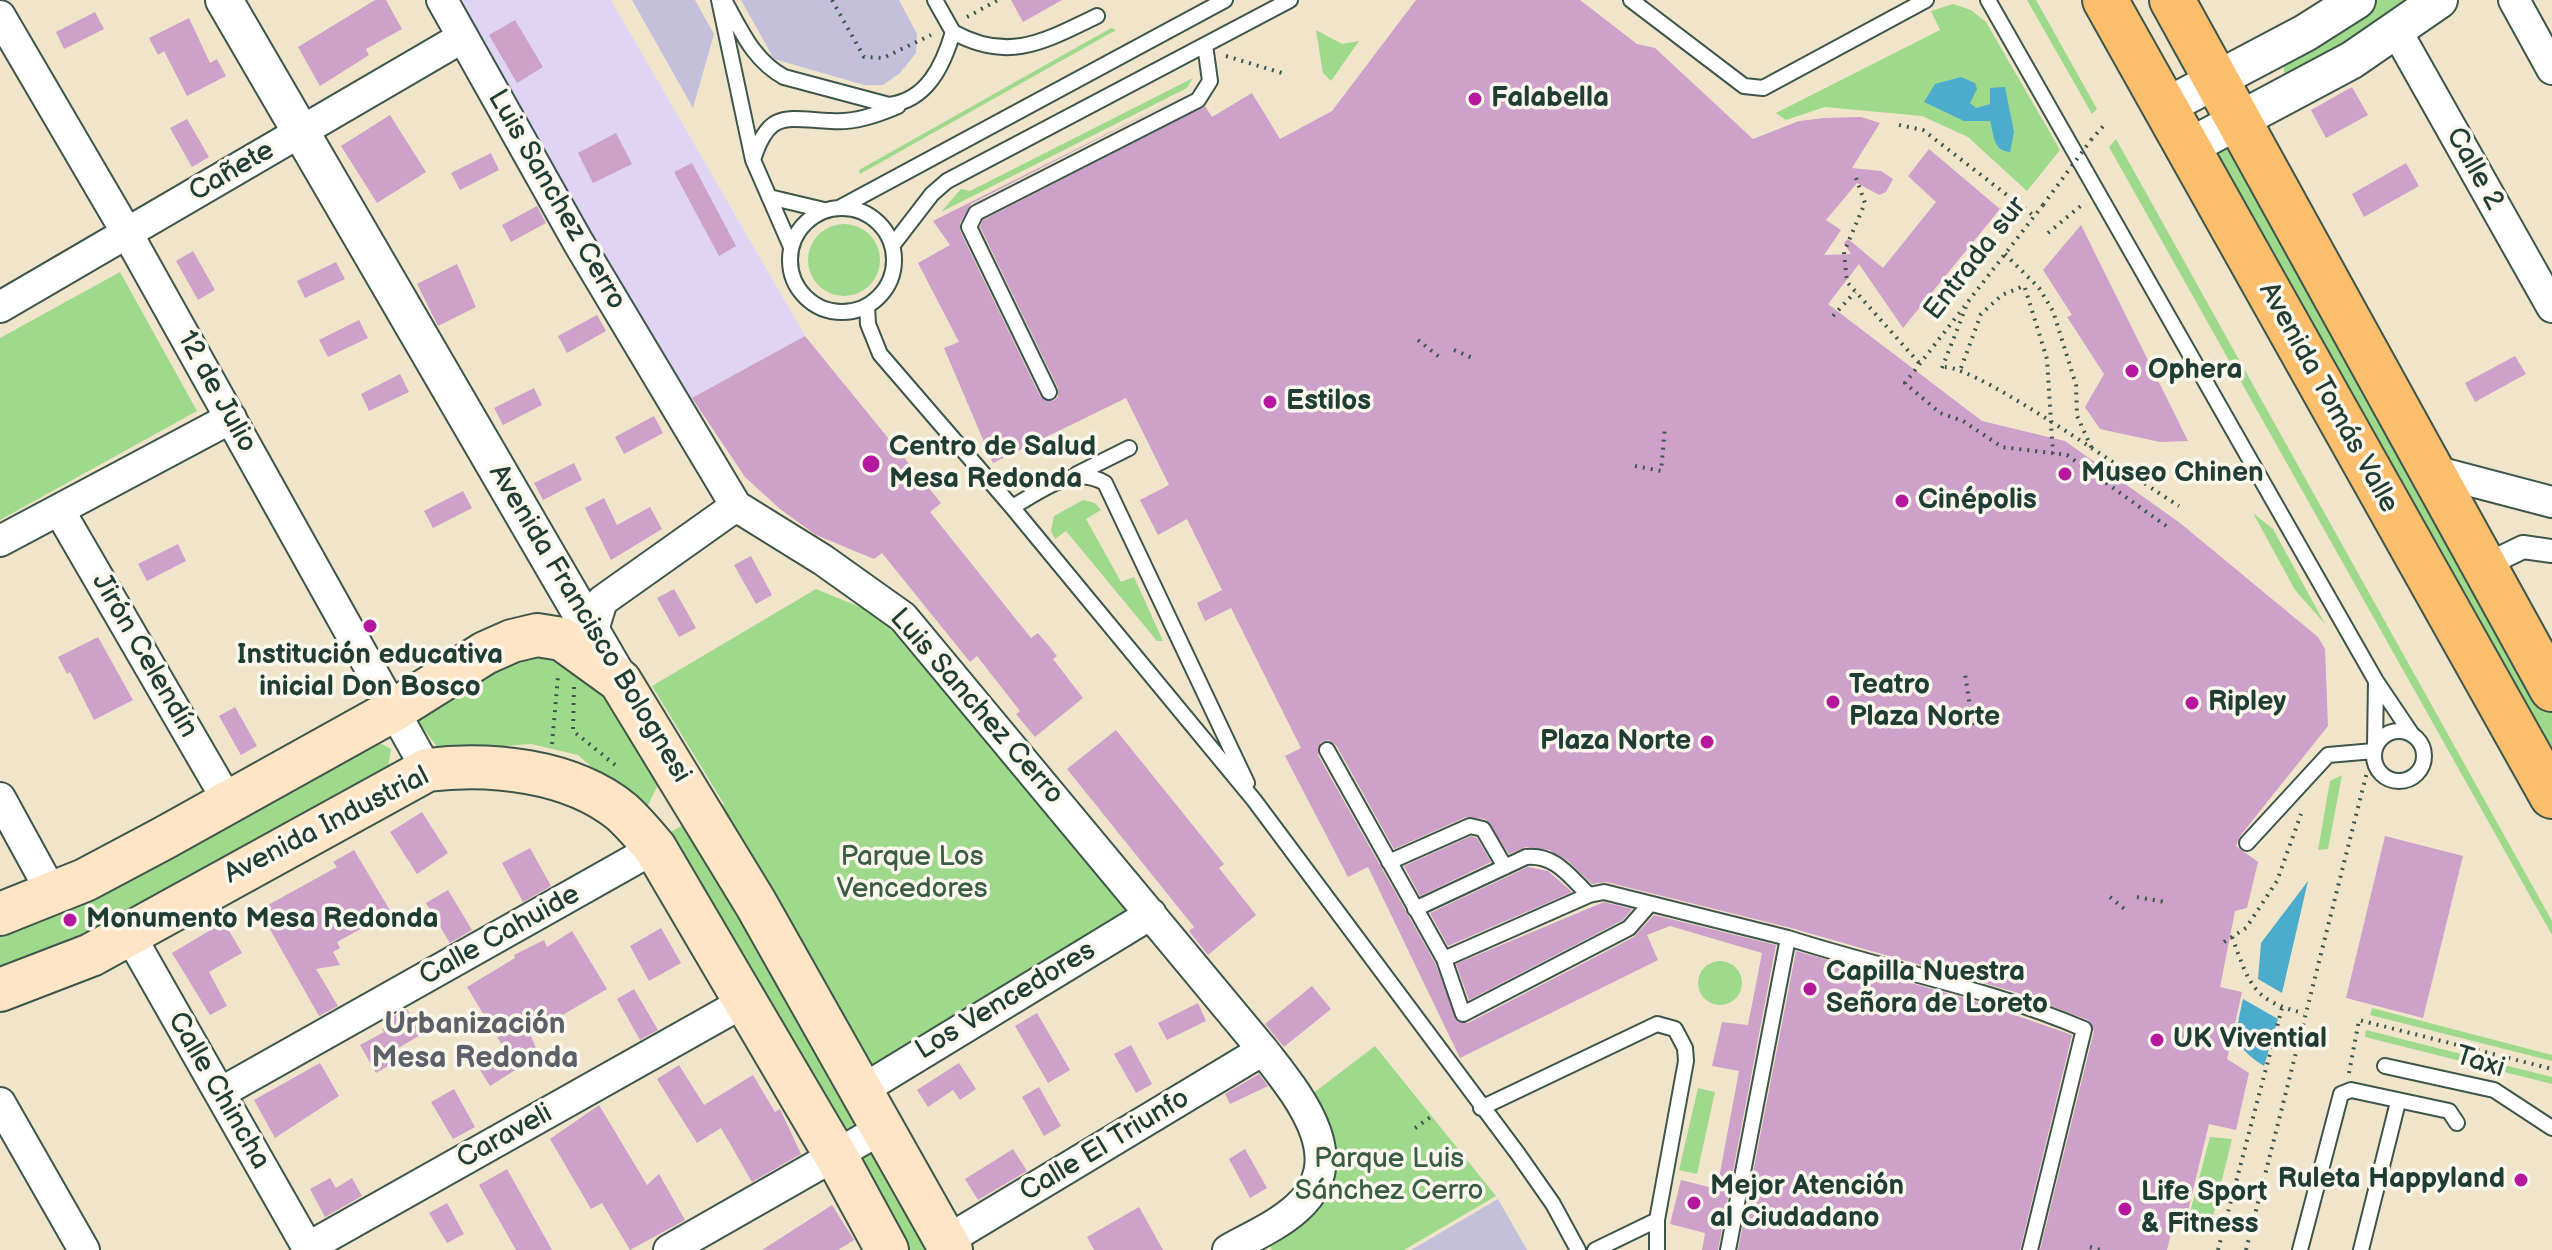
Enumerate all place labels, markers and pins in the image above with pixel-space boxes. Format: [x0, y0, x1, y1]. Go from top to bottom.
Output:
place label: Falabella [1491, 82, 1609, 116]
marker: Falabella [1466, 90, 1484, 108]
place label: Ophera [2148, 354, 2243, 388]
marker: Ophera [2123, 362, 2141, 380]
place label: Estilos [1286, 385, 1371, 419]
marker: Estilos [1261, 393, 1279, 411]
place label: Centro de Salud Mesa Redonda [889, 431, 1096, 497]
marker: Centro de Salud Mesa Redonda [860, 453, 882, 475]
place label: Museo Chinen [2081, 457, 2264, 491]
marker: Museo Chinen [2056, 465, 2074, 483]
place label: Cinépolis [1918, 484, 2037, 518]
marker: Cinépolis [1893, 492, 1911, 510]
marker: Institución educativa inicial Don Bosco [361, 617, 379, 635]
place label: Institución educativa inicial Don Bosco [237, 639, 503, 705]
place label: Teatro Plaza Norte [1849, 669, 2000, 735]
place label: Ripley [2208, 686, 2286, 720]
marker: Teatro Plaza Norte [1824, 693, 1842, 711]
marker: Ripley [2183, 694, 2201, 712]
place label: Plaza Norte [1540, 725, 1691, 759]
marker: Plaza Norte [1698, 733, 1716, 751]
place label: Monumento Mesa Redonda [86, 903, 439, 937]
marker: Monumento Mesa Redonda [61, 911, 79, 929]
place label: Capilla Nuestra Señora de Loreto [1826, 956, 2048, 1022]
marker: Capilla Nuestra Señora de Loreto [1801, 980, 1819, 998]
place label: UK Vivential [2173, 1023, 2327, 1057]
marker: UK Vivential [2148, 1031, 2166, 1049]
place label: Ruleta Happyland [2278, 1163, 2505, 1197]
place label: Mejor Atención al Ciudadano [1710, 1170, 1904, 1236]
marker: Ruleta Happyland [2512, 1171, 2530, 1189]
place label: Life Sport & Fitness [2141, 1176, 2267, 1242]
marker: Mejor Atención al Ciudadano [1685, 1194, 1703, 1212]
marker: Life Sport & Fitness [2116, 1200, 2134, 1218]

